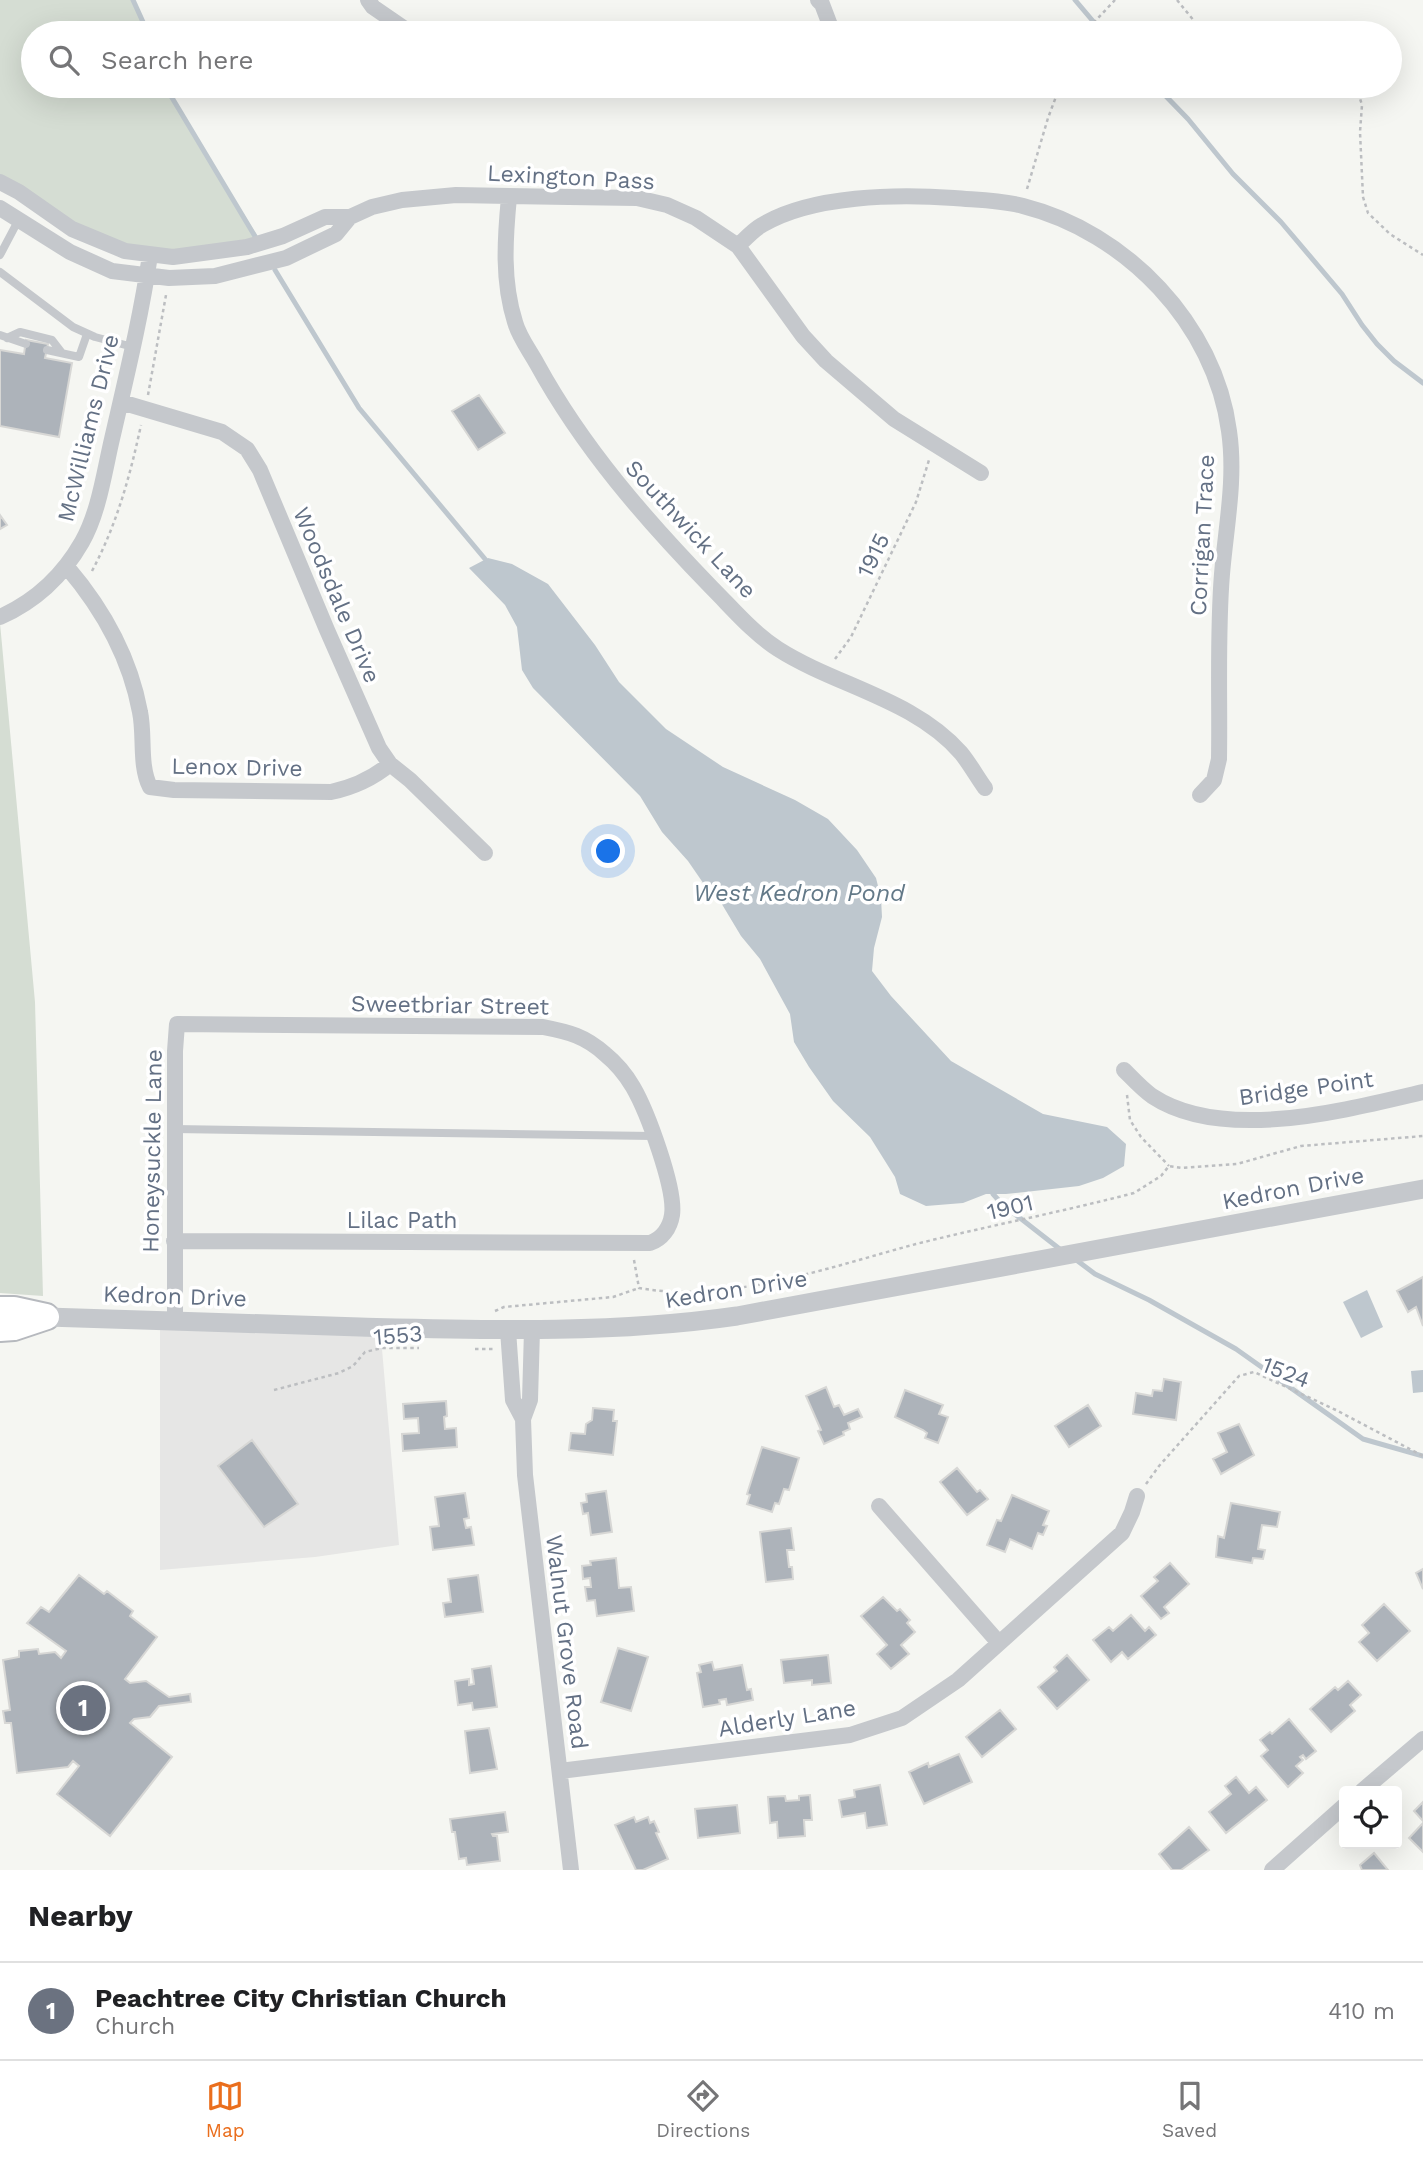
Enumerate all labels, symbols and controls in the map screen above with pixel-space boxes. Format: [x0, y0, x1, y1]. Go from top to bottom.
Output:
search box [21, 21, 1402, 98]
icon: search [45, 41, 83, 79]
text: Search here [101, 45, 253, 75]
street label: Lexington Pass [486, 160, 656, 195]
street label: McWilliams Drive [52, 332, 125, 525]
street label: Corrigan Trace [1185, 454, 1220, 616]
street label: Southwick Lane [620, 455, 762, 604]
street label: Woodsdale Drive [287, 503, 386, 687]
street label: 1915 [851, 529, 896, 582]
street label: Lenox Drive [171, 753, 303, 782]
your location [591, 834, 625, 868]
water label: West Kedron Pond [693, 879, 906, 907]
street label: Sweetbriar Street [351, 990, 550, 1021]
street label: Honeysuckle Lane [137, 1049, 168, 1253]
street label: Bridge Point [1237, 1066, 1376, 1111]
street label: Kedron Drive [1220, 1162, 1366, 1215]
street label: 1901 [984, 1189, 1036, 1226]
street label: Lilac Path [346, 1207, 458, 1234]
street label: Kedron Drive [663, 1265, 809, 1314]
street label: Kedron Drive [103, 1280, 247, 1313]
street label: 1553 [372, 1320, 424, 1351]
street label: 1524 [1258, 1351, 1314, 1394]
street label: Walnut Grove Road [540, 1533, 593, 1751]
pin: 1 [60, 1682, 106, 1734]
street label: Alderly Lane [716, 1694, 858, 1743]
map controls [1339, 1786, 1402, 1849]
button: locate [1339, 1786, 1402, 1849]
text: Nearby [28, 1898, 133, 1933]
text: Peachtree City Christian Church [95, 1983, 507, 2013]
text: 1 [46, 1998, 56, 2025]
text: 410 m [1328, 1998, 1395, 2025]
text: Church [95, 2013, 175, 2040]
tab: Map [206, 2077, 245, 2142]
tab: Directions [656, 2077, 750, 2142]
tab: Saved [1162, 2077, 1217, 2142]

